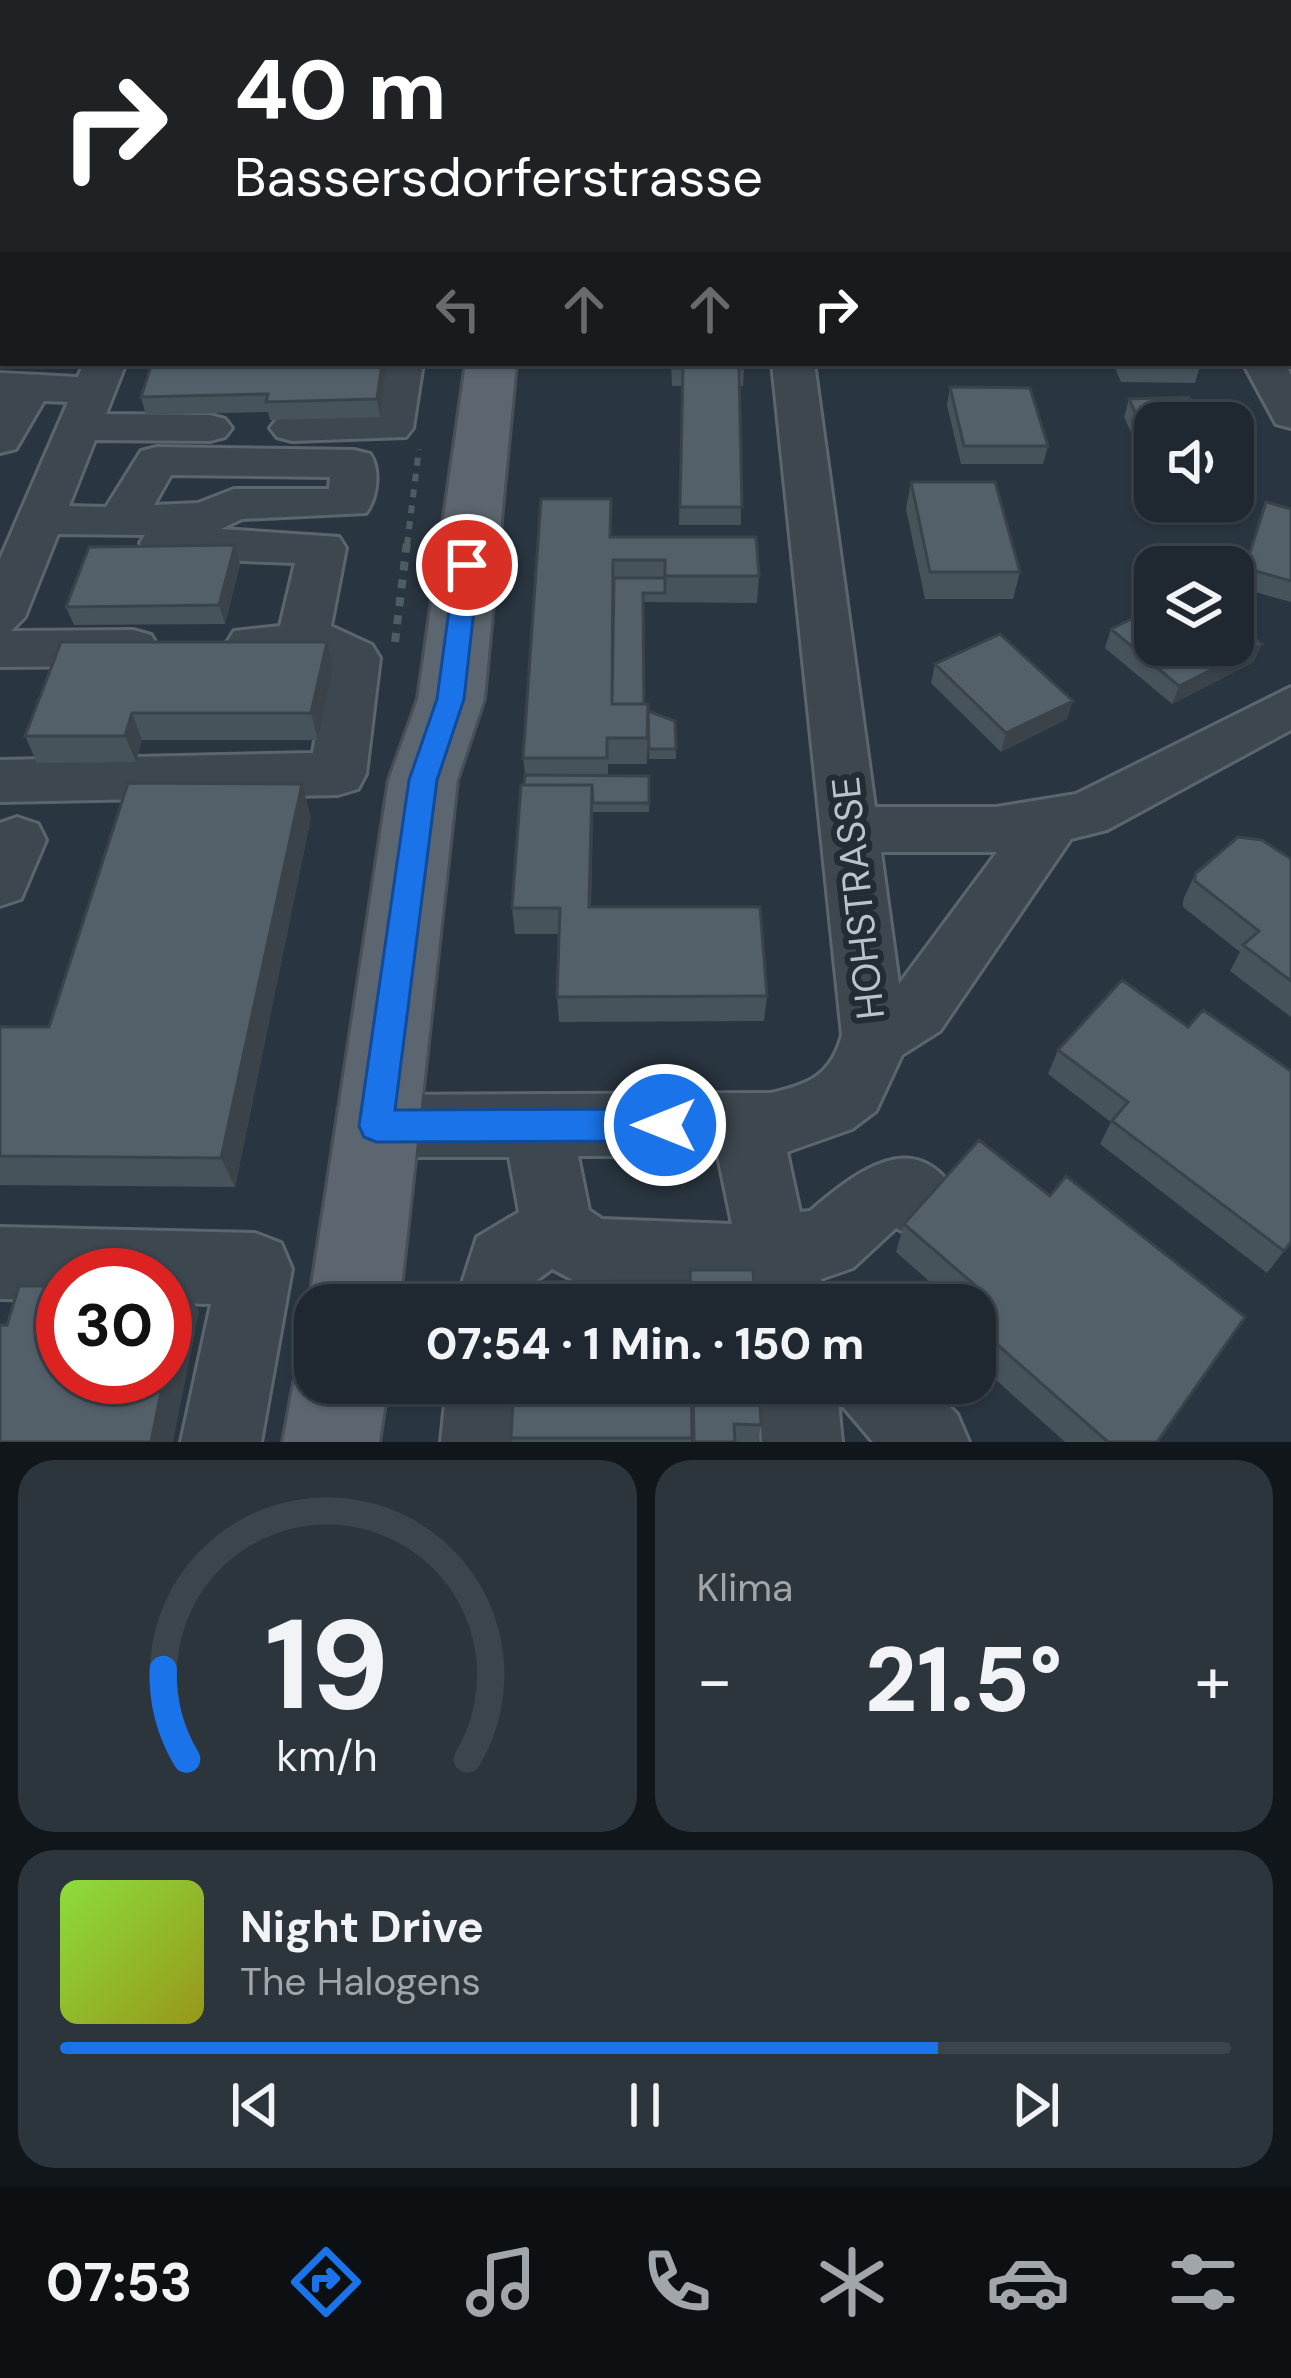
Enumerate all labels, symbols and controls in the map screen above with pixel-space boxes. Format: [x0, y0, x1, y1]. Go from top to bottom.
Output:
text: 40 m [234, 36, 447, 145]
icon: right [36, 48, 192, 204]
text: Bassersdorferstrasse [234, 142, 763, 213]
icon: left [425, 276, 491, 342]
icon: ahead [551, 276, 617, 342]
icon: ahead [677, 276, 743, 342]
icon: right [803, 276, 869, 342]
map controls [1134, 402, 1254, 666]
button: sound [1134, 402, 1254, 522]
pin [416, 514, 518, 616]
icon: arrive [434, 532, 500, 598]
button: layers [1134, 546, 1254, 666]
street label: HOHSTRASSE [820, 774, 896, 1022]
position arrow [602, 1062, 728, 1188]
speed limit sign: 30 [36, 1248, 192, 1404]
text: 07:54 · 1 Min. · 150 m [426, 1314, 864, 1373]
text: Klima [697, 1562, 793, 1613]
text: 19 [265, 1584, 390, 1747]
text: 21.5° [865, 1622, 1062, 1739]
text: − [697, 1638, 733, 1723]
text: + [1195, 1638, 1231, 1723]
text: km/h [277, 1728, 378, 1784]
text: Night Drive [240, 1897, 484, 1956]
text: The Halogens [240, 1956, 481, 2007]
icon: previous [222, 2072, 288, 2138]
icon: pause [612, 2072, 678, 2138]
icon: next [1003, 2072, 1069, 2138]
icon: directions [284, 2240, 368, 2324]
icon: music [459, 2240, 543, 2324]
icon: phone [635, 2240, 719, 2324]
icon: climate [810, 2240, 894, 2324]
icon: car [986, 2240, 1070, 2324]
icon: filters [1161, 2240, 1245, 2324]
text: 07:53 [46, 2247, 192, 2318]

